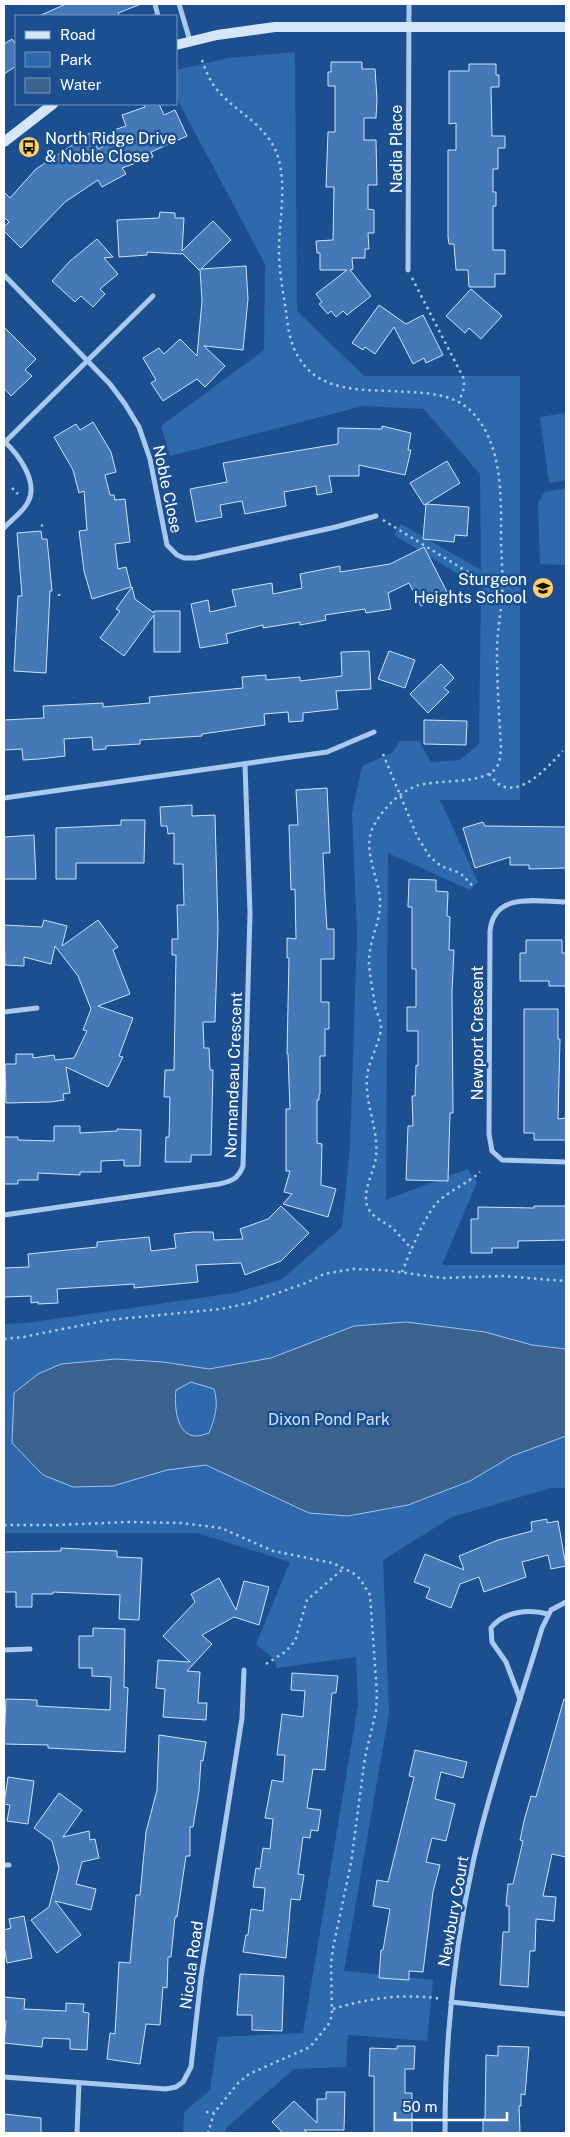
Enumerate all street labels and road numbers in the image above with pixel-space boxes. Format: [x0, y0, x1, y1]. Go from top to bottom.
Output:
street label: Nadia Place [387, 105, 406, 193]
street label: Noble Close [149, 443, 186, 535]
street label: Newport Crescent [468, 965, 487, 1101]
street label: Normandeau Crescent [221, 991, 246, 1159]
street label: Newbury Court [434, 1854, 473, 1968]
street label: Nicola Road [176, 1920, 207, 2011]

